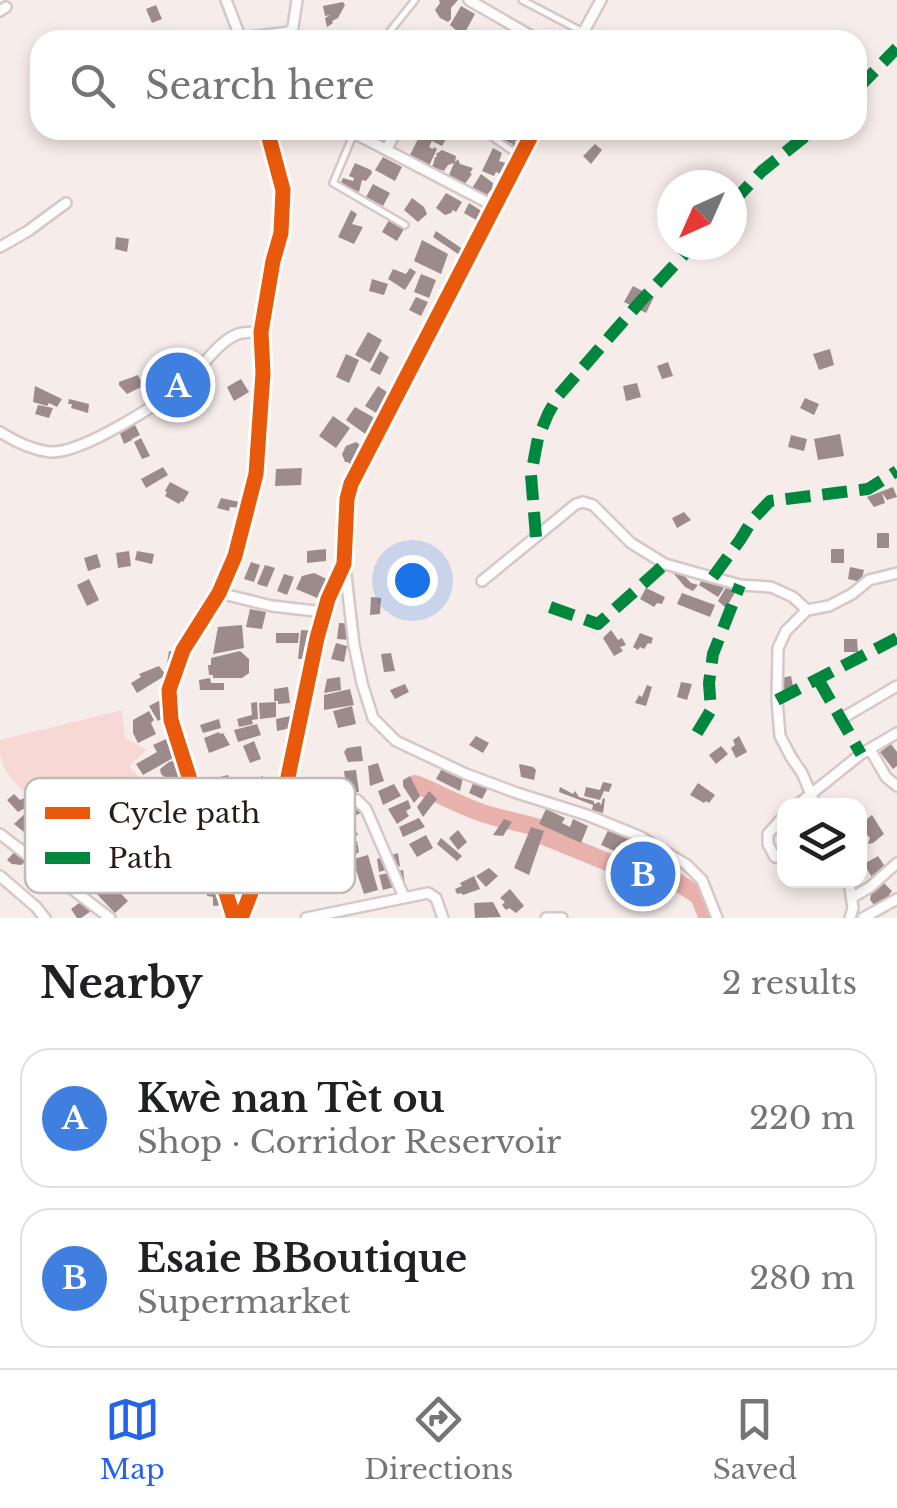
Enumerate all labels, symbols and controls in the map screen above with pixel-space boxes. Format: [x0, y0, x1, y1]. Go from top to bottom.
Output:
search box [30, 30, 867, 140]
icon: search [65, 58, 120, 113]
text: Search here [145, 62, 375, 109]
north arrow [657, 170, 747, 260]
pin: A [146, 348, 210, 422]
your location [387, 555, 438, 606]
legend [25, 778, 355, 893]
text: Cycle path [108, 796, 260, 831]
map controls [777, 798, 867, 888]
button: layers [777, 798, 867, 888]
pin: B [610, 836, 676, 912]
text: Path [108, 841, 172, 876]
text: Nearby [40, 957, 203, 1009]
text: 2 results [722, 963, 857, 1003]
text: Kwè nan Tèt ou [137, 1075, 444, 1122]
text: A [62, 1098, 87, 1138]
text: 220 m [749, 1098, 855, 1138]
text: Shop · Corridor Reservoir [137, 1122, 561, 1162]
text: Esaie BBoutique [137, 1235, 467, 1282]
text: B [62, 1258, 87, 1298]
text: 280 m [750, 1258, 855, 1298]
text: Supermarket [137, 1282, 351, 1322]
tab: Map [100, 1392, 165, 1487]
tab: Directions [364, 1392, 513, 1487]
tab: Saved [713, 1392, 797, 1487]

